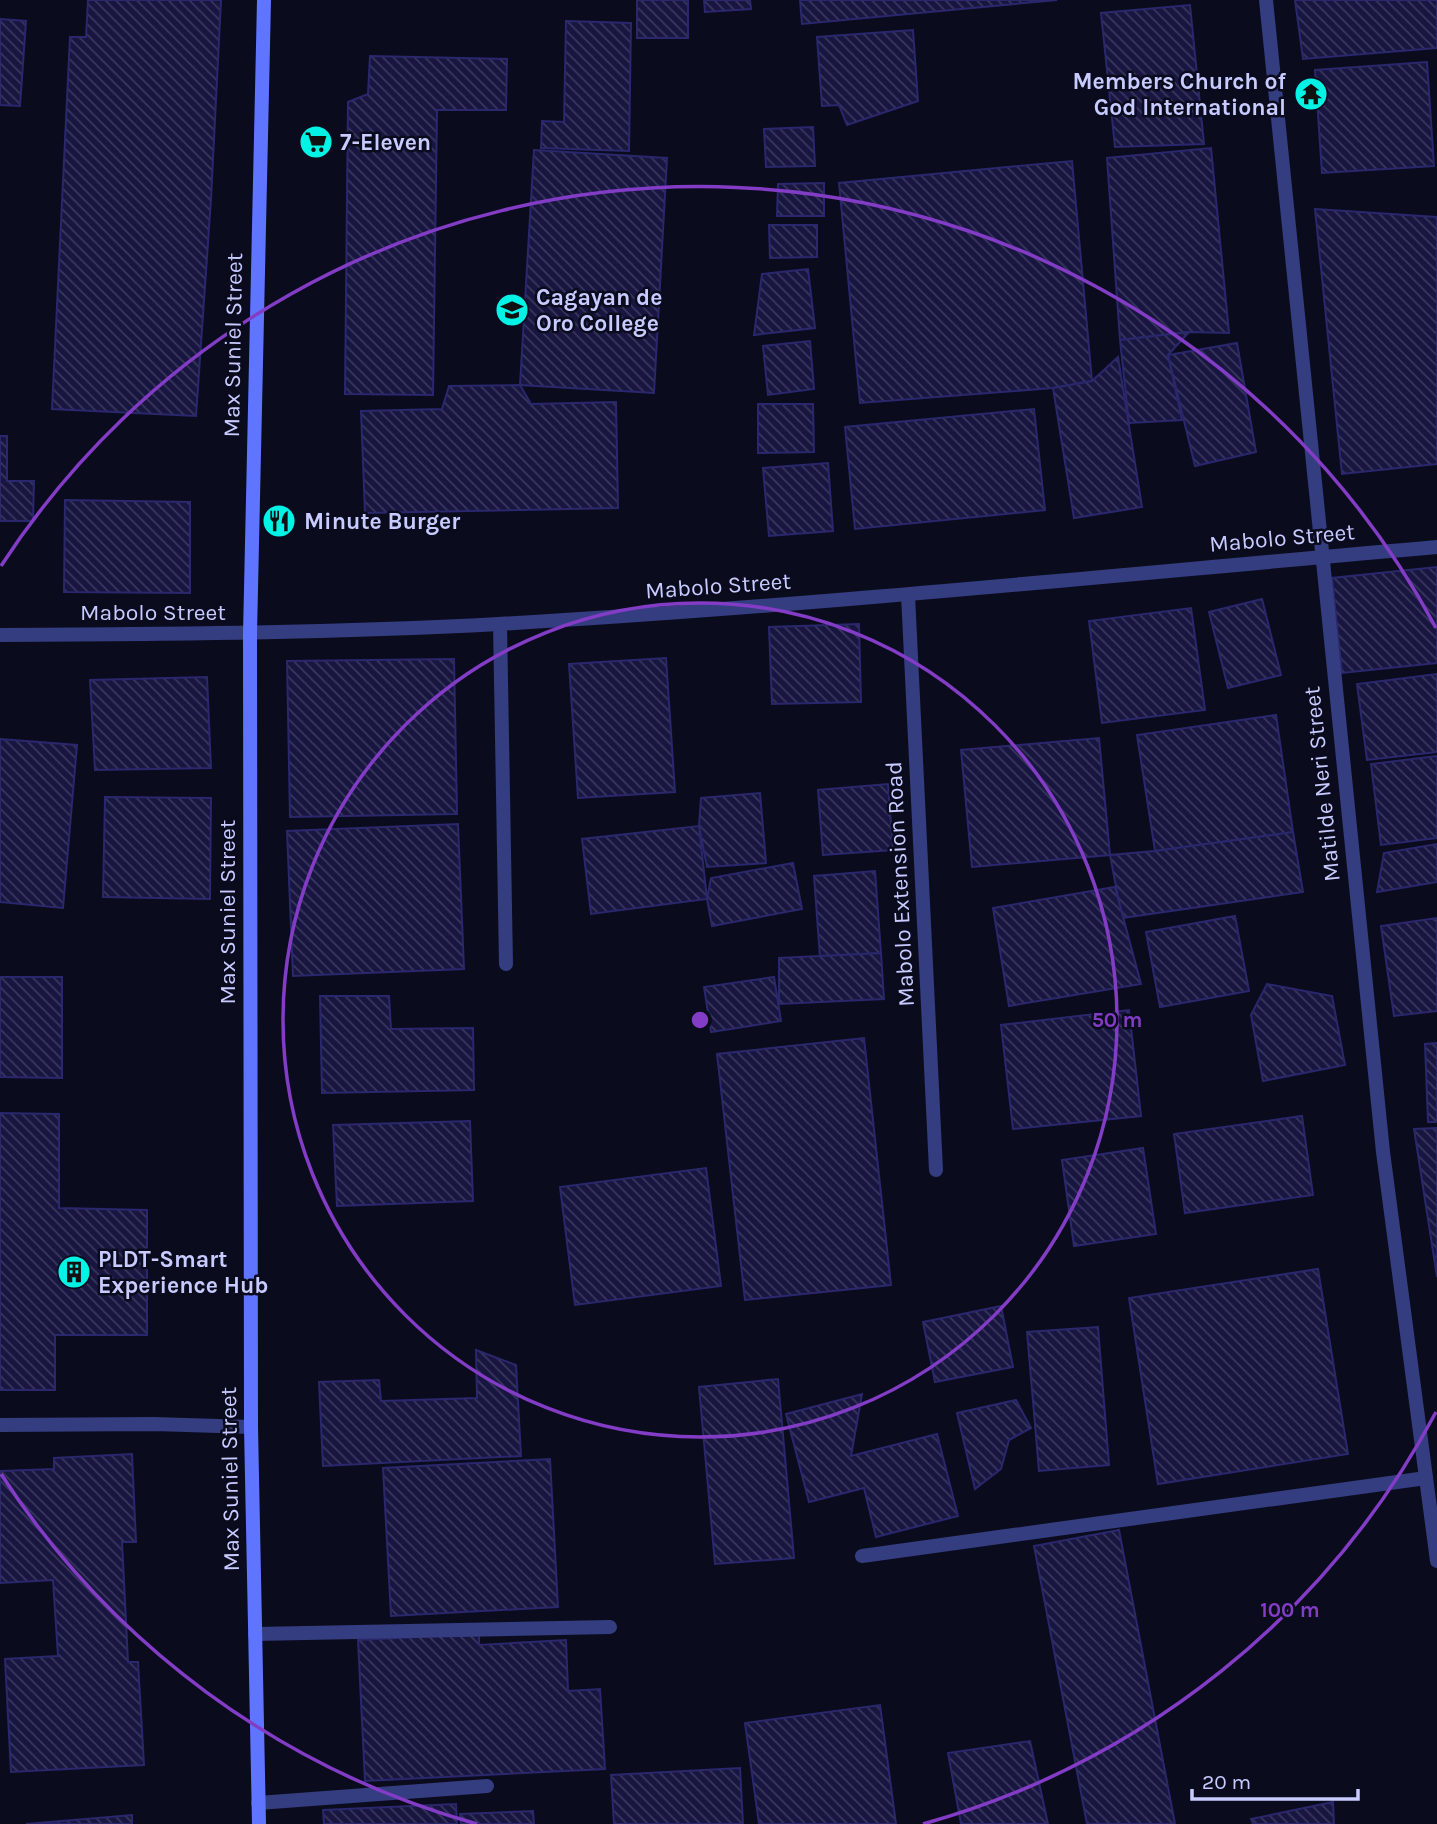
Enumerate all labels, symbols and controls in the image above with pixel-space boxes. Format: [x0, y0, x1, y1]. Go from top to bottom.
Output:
place label: Members Church of God International [1072, 68, 1287, 121]
temple icon: Members Church of God International [1292, 75, 1330, 113]
supermarket icon: 7-Eleven [297, 123, 335, 161]
place label: 7-Eleven [340, 129, 431, 156]
street label: Max Suniel Street [218, 252, 248, 438]
place label: Cagayan de Oro College [536, 284, 662, 337]
school or university icon: Cagayan de Oro College [493, 291, 531, 329]
restaurant icon: Minute Burger [260, 502, 298, 540]
place label: Minute Burger [304, 508, 460, 535]
street label: Mabolo Street [1208, 518, 1356, 558]
street label: Mabolo Street [644, 567, 792, 605]
street label: Mabolo Street [80, 599, 226, 626]
street label: Matilde Neri Street [1298, 685, 1346, 883]
street label: Mabolo Extension Road [880, 761, 920, 1007]
street label: Max Suniel Street [214, 819, 241, 1004]
centre of rings [688, 1008, 712, 1032]
text: 50 m [1092, 1008, 1142, 1032]
place label: PLDT-Smart Experience Hub [98, 1246, 269, 1299]
building icon: PLDT-Smart Experience Hub [55, 1253, 93, 1291]
street label: Max Suniel Street [215, 1386, 245, 1572]
text: 100 m [1260, 1598, 1320, 1622]
scale bar [1192, 1758, 1358, 1802]
text: 20 m [1202, 1770, 1251, 1794]

